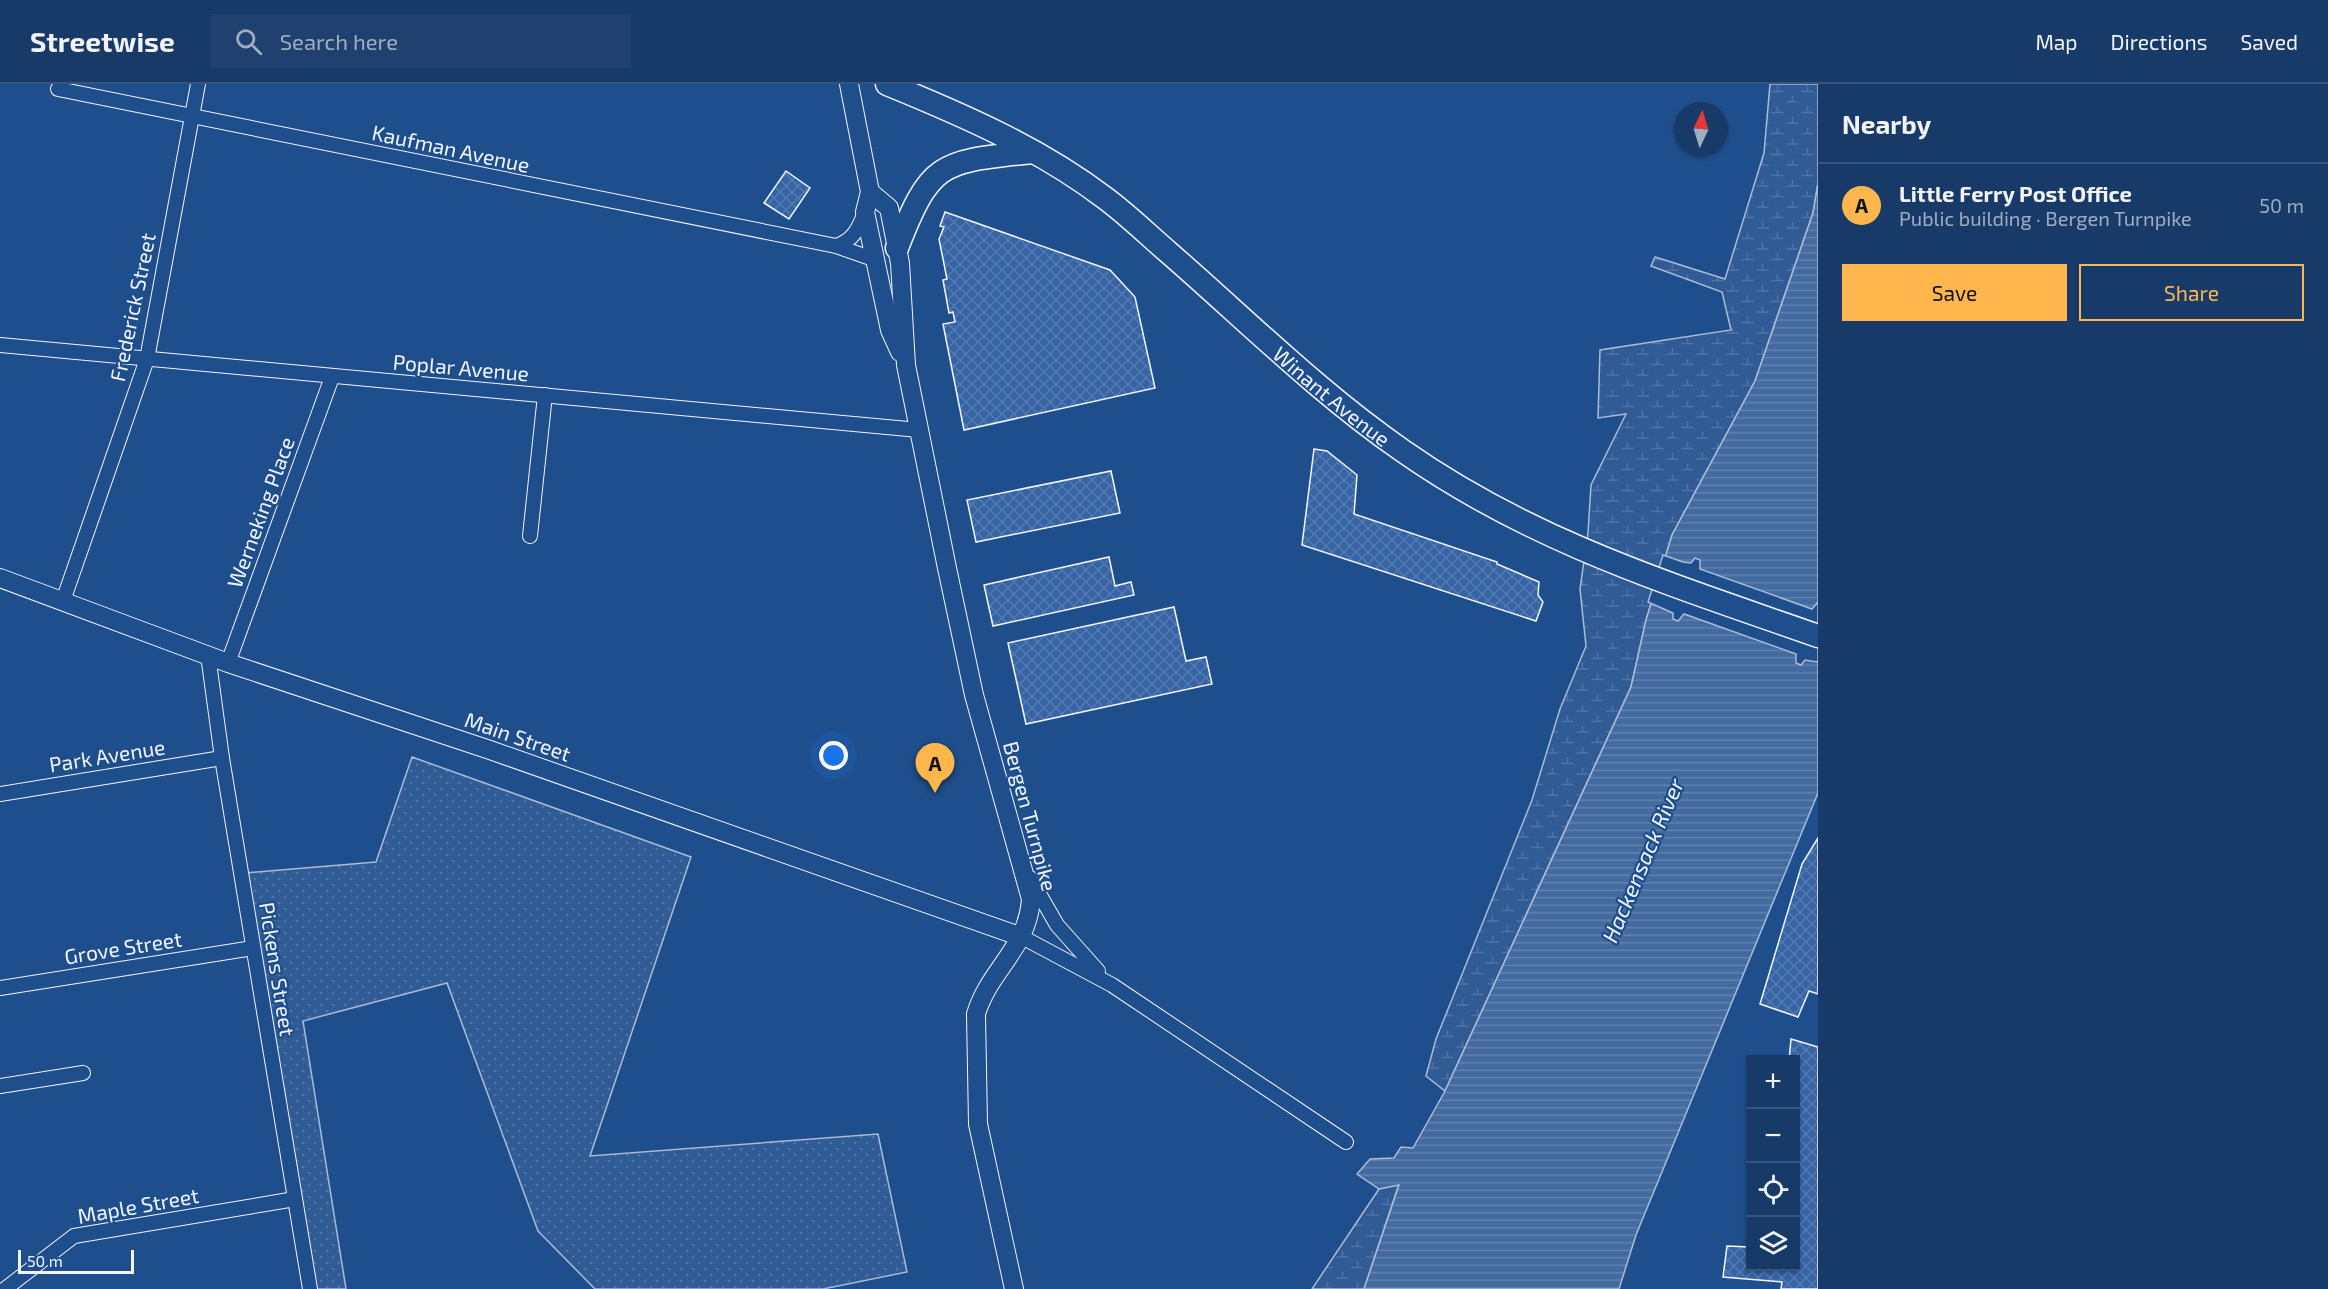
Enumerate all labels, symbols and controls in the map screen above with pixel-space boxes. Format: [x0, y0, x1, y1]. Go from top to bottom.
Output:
search box [211, 14, 631, 68]
text: Streetwise [30, 24, 175, 58]
icon: search [232, 25, 265, 58]
text: Search here [280, 28, 398, 54]
text: Map [2035, 29, 2078, 54]
text: Directions [2111, 29, 2207, 54]
text: Saved [2240, 29, 2298, 54]
north arrow [1674, 102, 1728, 156]
text: Nearby [1842, 108, 1931, 139]
street label: Kaufman Avenue [370, 119, 532, 177]
text: Little Ferry Post Office [1899, 180, 2132, 206]
text: A [1855, 193, 1868, 217]
text: 50 m [2259, 193, 2304, 217]
text: Public building · Bergen Turnpike [1899, 206, 2192, 230]
street label: Frederick Street [104, 230, 160, 384]
button: Save [1842, 264, 2067, 321]
button: Share [2079, 264, 2304, 321]
street label: Winant Avenue [1269, 340, 1396, 451]
street label: Poplar Avenue [392, 349, 530, 385]
street label: Werneking Place [221, 433, 299, 591]
street label: Main Street [462, 706, 574, 766]
street label: Park Avenue [47, 733, 167, 777]
street label: Bergen Turnpike [999, 738, 1063, 894]
your location [819, 741, 848, 770]
pin: A [916, 744, 954, 793]
water label: Hackensack River [1596, 773, 1689, 946]
street label: Pickens Street [255, 900, 301, 1038]
street label: Grove Street [63, 925, 183, 969]
map controls [1746, 1055, 1800, 1271]
button: + [1746, 1055, 1800, 1109]
button: − [1746, 1109, 1800, 1163]
button: locate [1746, 1163, 1800, 1217]
street label: Maple Street [75, 1182, 201, 1228]
button: layers [1746, 1217, 1800, 1271]
scale bar [18, 1247, 134, 1274]
text: 50 m [27, 1251, 63, 1270]

